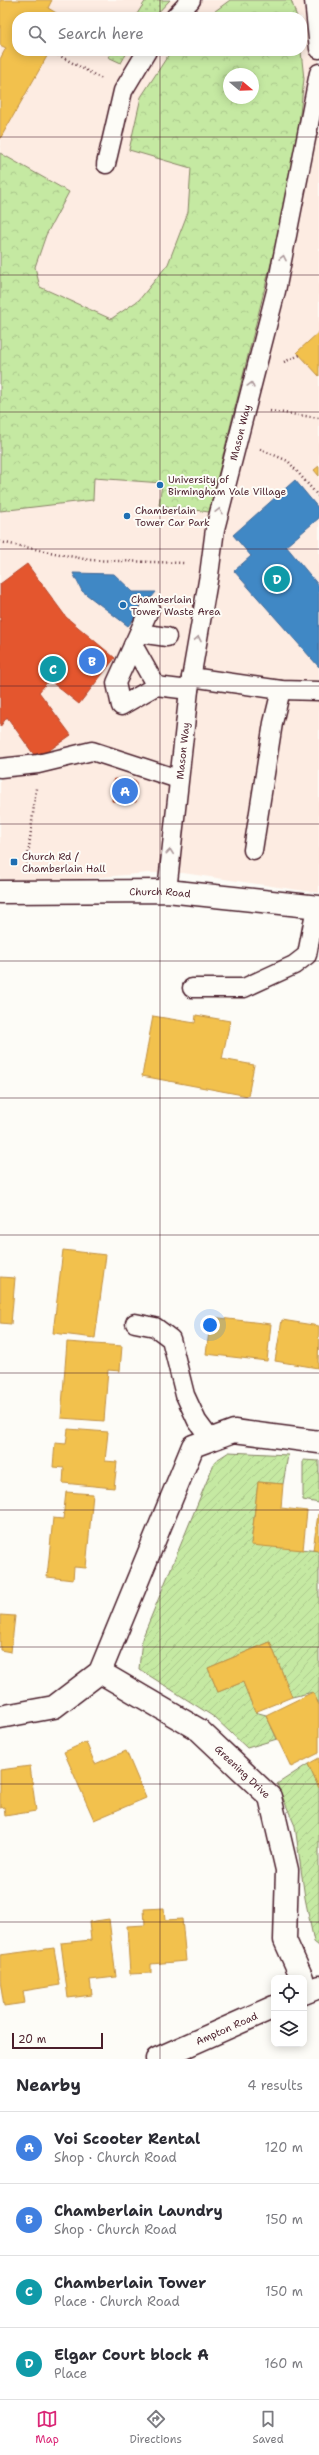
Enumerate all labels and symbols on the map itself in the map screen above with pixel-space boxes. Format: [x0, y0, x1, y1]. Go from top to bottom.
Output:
north arrow [223, 68, 259, 104]
one-way arrow [278, 255, 286, 262]
one-way arrow [246, 381, 255, 388]
street label: Mason Way [227, 403, 254, 462]
place label: University of Birmingham Vale Village [168, 473, 286, 498]
marker: University of Birmingham Vale Village [155, 480, 165, 490]
place label: Chamberlain Tower Car Park [135, 504, 210, 529]
one-way arrow [215, 507, 223, 514]
marker: Chamberlain Tower Car Park [122, 511, 132, 521]
pin: D [264, 564, 290, 594]
place label: Chamberlain Tower Waste Area [131, 593, 221, 618]
marker: Chamberlain Tower Waste Area [118, 600, 128, 610]
one-way arrow [193, 636, 202, 642]
pin: B [79, 646, 105, 676]
pin: C [40, 654, 66, 684]
street label: Mason Way [173, 721, 192, 780]
pin: A [112, 776, 138, 806]
one-way arrow [166, 849, 175, 855]
place label: Church Rd / Chamberlain Hall [22, 850, 106, 875]
marker: Church Rd / Chamberlain Hall [9, 857, 19, 867]
street label: Church Road [129, 885, 192, 901]
your location [200, 1315, 220, 1335]
street label: Greening Drive [212, 1742, 273, 1801]
street label: Ampton Road [194, 2009, 260, 2048]
scale bar [12, 2031, 103, 2050]

